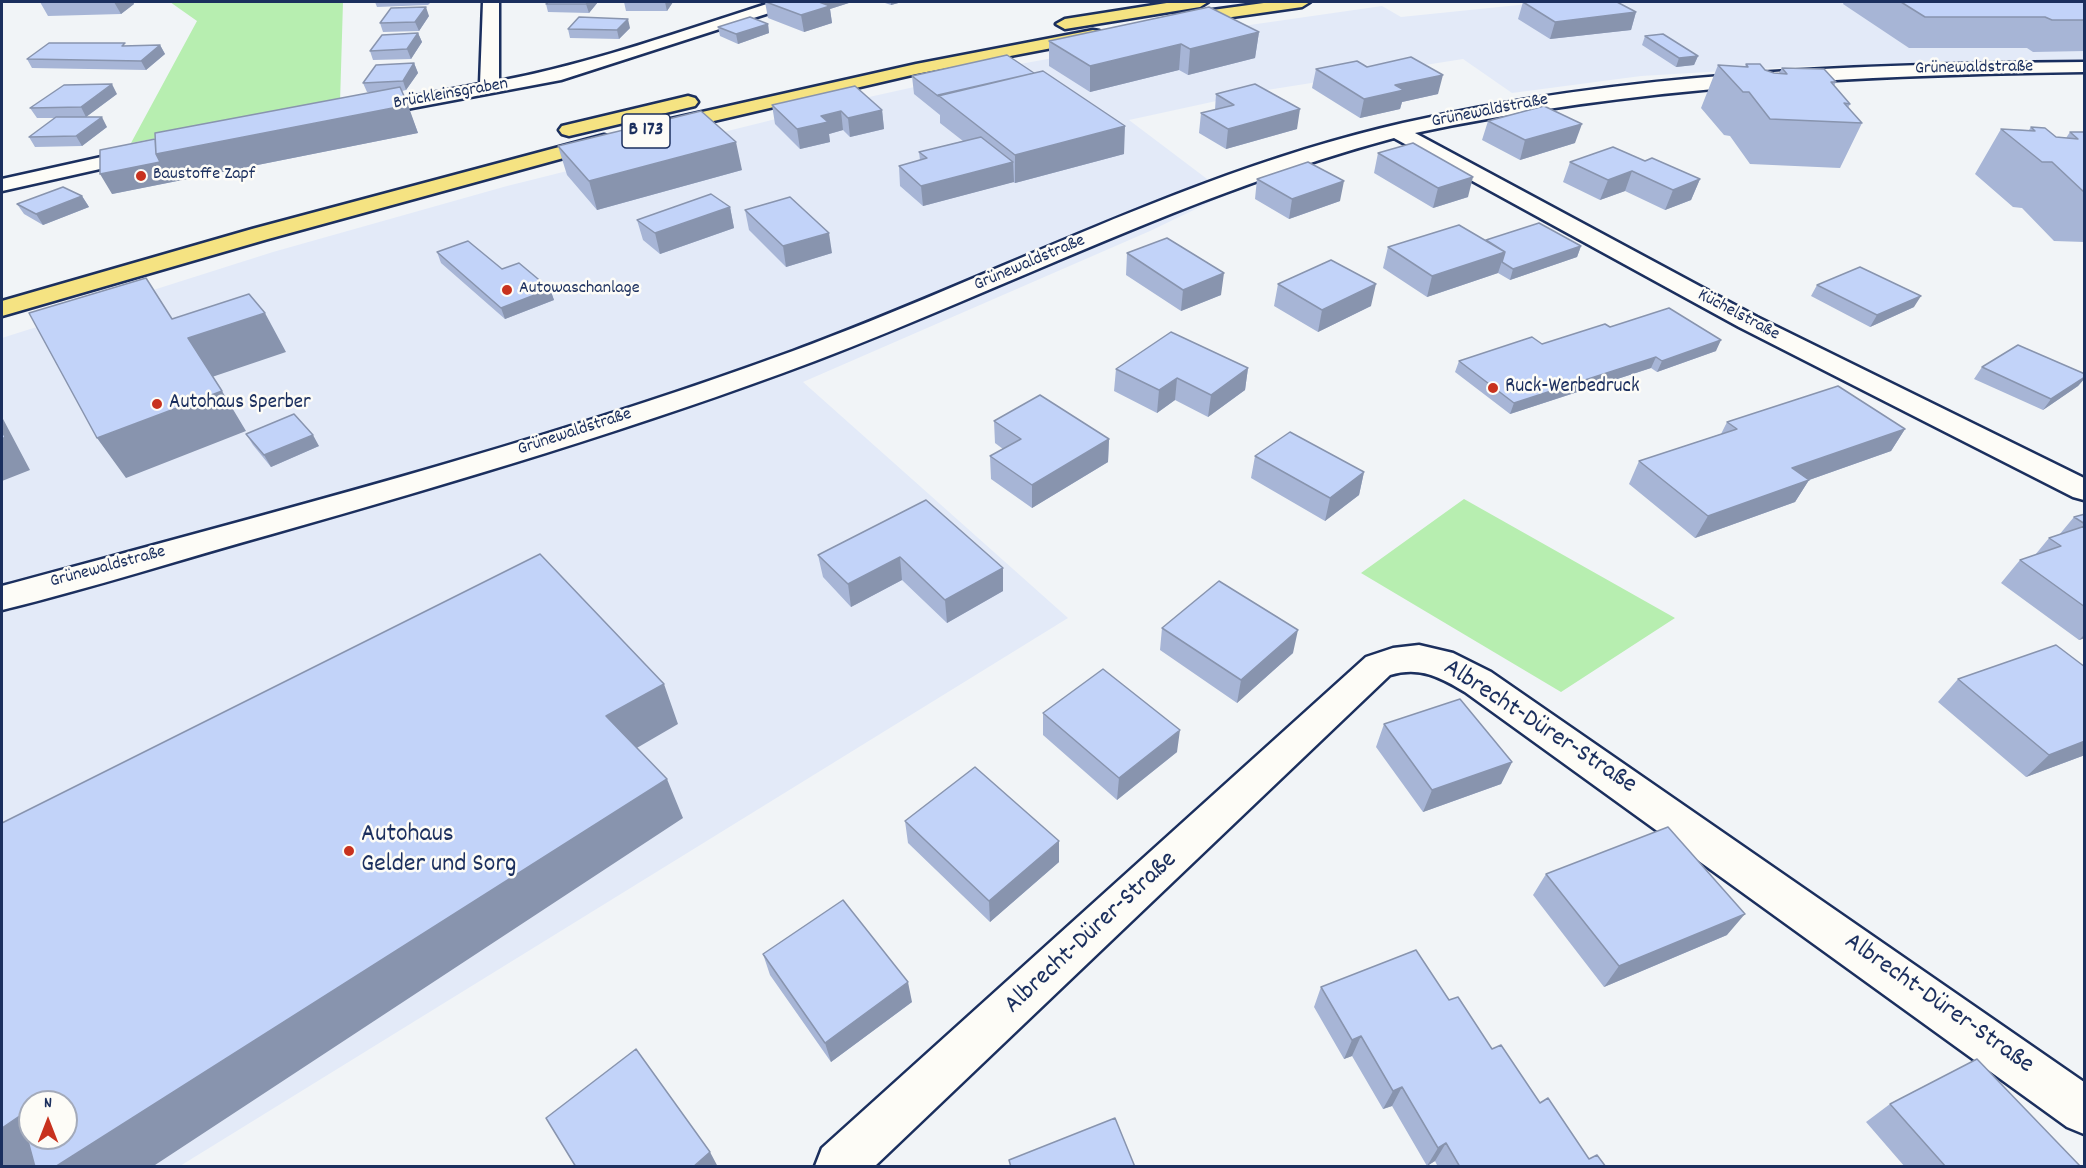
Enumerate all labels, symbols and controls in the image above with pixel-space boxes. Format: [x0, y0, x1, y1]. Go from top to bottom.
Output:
street label: Grünewaldstraße [1915, 57, 2033, 81]
street label: Brückleinsgraben [392, 74, 510, 116]
street label: Grünewaldstraße [1430, 90, 1550, 134]
road number: B 173 [622, 114, 670, 148]
place label: Baustoffe Zapf [153, 165, 255, 187]
marker: Baustoffe Zapf [134, 169, 148, 183]
street label: Grünewaldstraße [971, 231, 1089, 297]
place label: Autowaschanlage [519, 279, 640, 301]
marker: Autowaschanlage [500, 283, 514, 297]
street label: Küchelstraße [1693, 285, 1783, 347]
place label: Ruck-Werbedruck [1505, 375, 1640, 401]
marker: Ruck-Werbedruck [1486, 381, 1500, 395]
place label: Autohaus Sperber [169, 391, 311, 417]
marker: Autohaus Sperber [150, 397, 164, 411]
street label: Grünewaldstraße [515, 404, 635, 462]
street label: Grünewaldstraße [48, 542, 168, 594]
street label: Albrecht-Dürer-Straße [1436, 654, 1642, 802]
place label: Autohaus Gelder und Sorg [361, 820, 516, 882]
marker: Autohaus Gelder und Sorg [342, 844, 356, 858]
street label: Albrecht-Dürer-Straße [999, 846, 1185, 1022]
street label: Albrecht-Dürer-Straße [1837, 928, 2039, 1082]
north arrow [18, 1090, 78, 1150]
text: N [44, 1092, 52, 1115]

